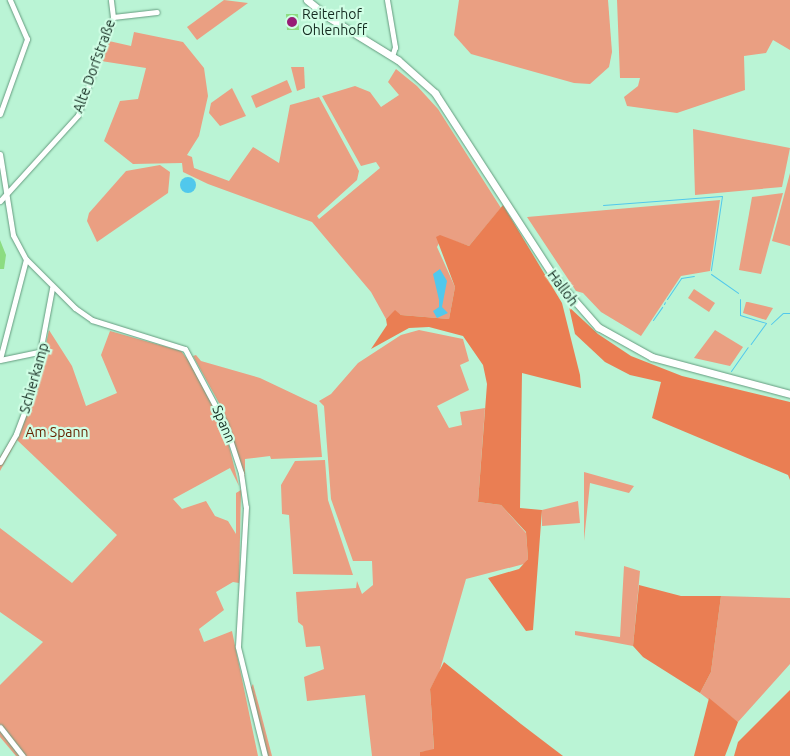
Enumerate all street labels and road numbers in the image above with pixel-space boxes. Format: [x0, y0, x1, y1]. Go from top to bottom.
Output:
street label: Alte Dorfstraße [69, 17, 119, 115]
street label: Halloh [544, 267, 582, 309]
street label: Schierkamp [16, 341, 52, 415]
street label: Spann [209, 403, 239, 445]

